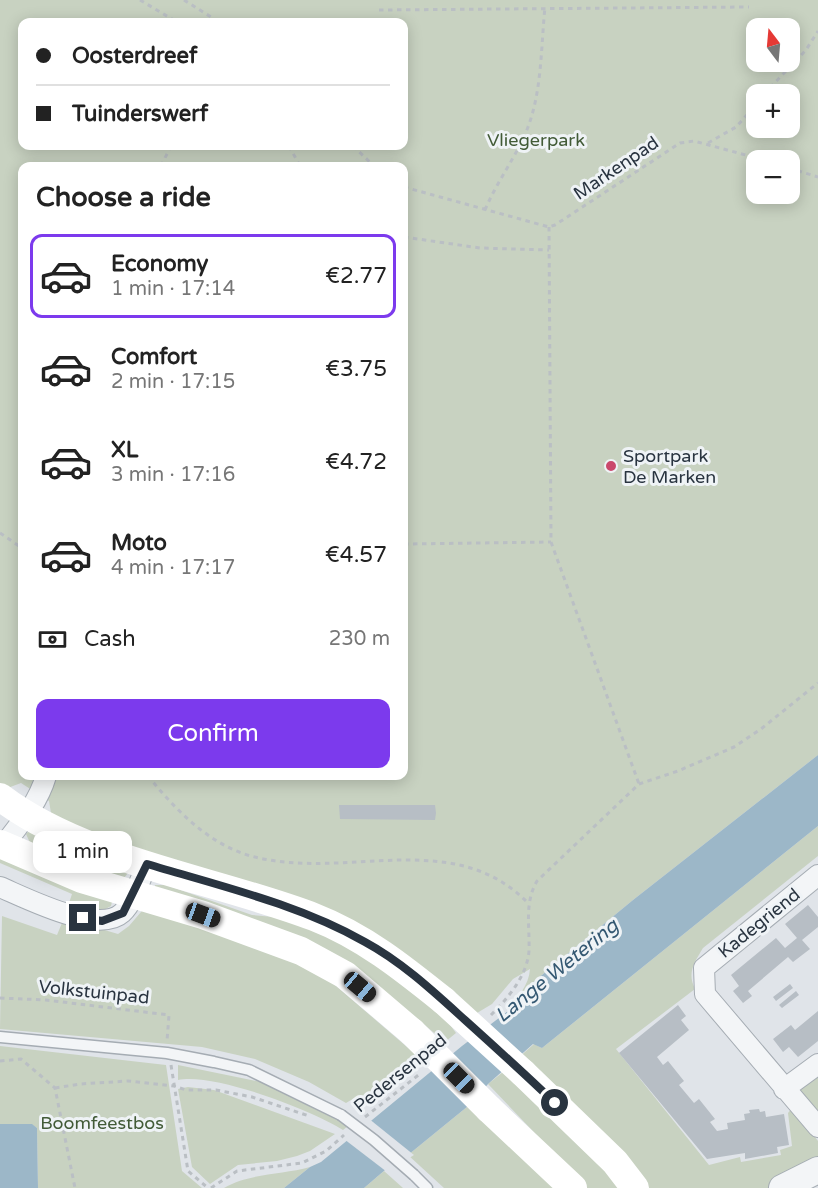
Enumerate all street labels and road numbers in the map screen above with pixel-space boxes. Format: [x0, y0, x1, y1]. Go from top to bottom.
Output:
street label: Markenpad [569, 131, 663, 205]
street label: Kadegriend [714, 883, 804, 963]
street label: Volkstuinpad [37, 975, 151, 1009]
street label: Pedersenpad [349, 1029, 451, 1117]

